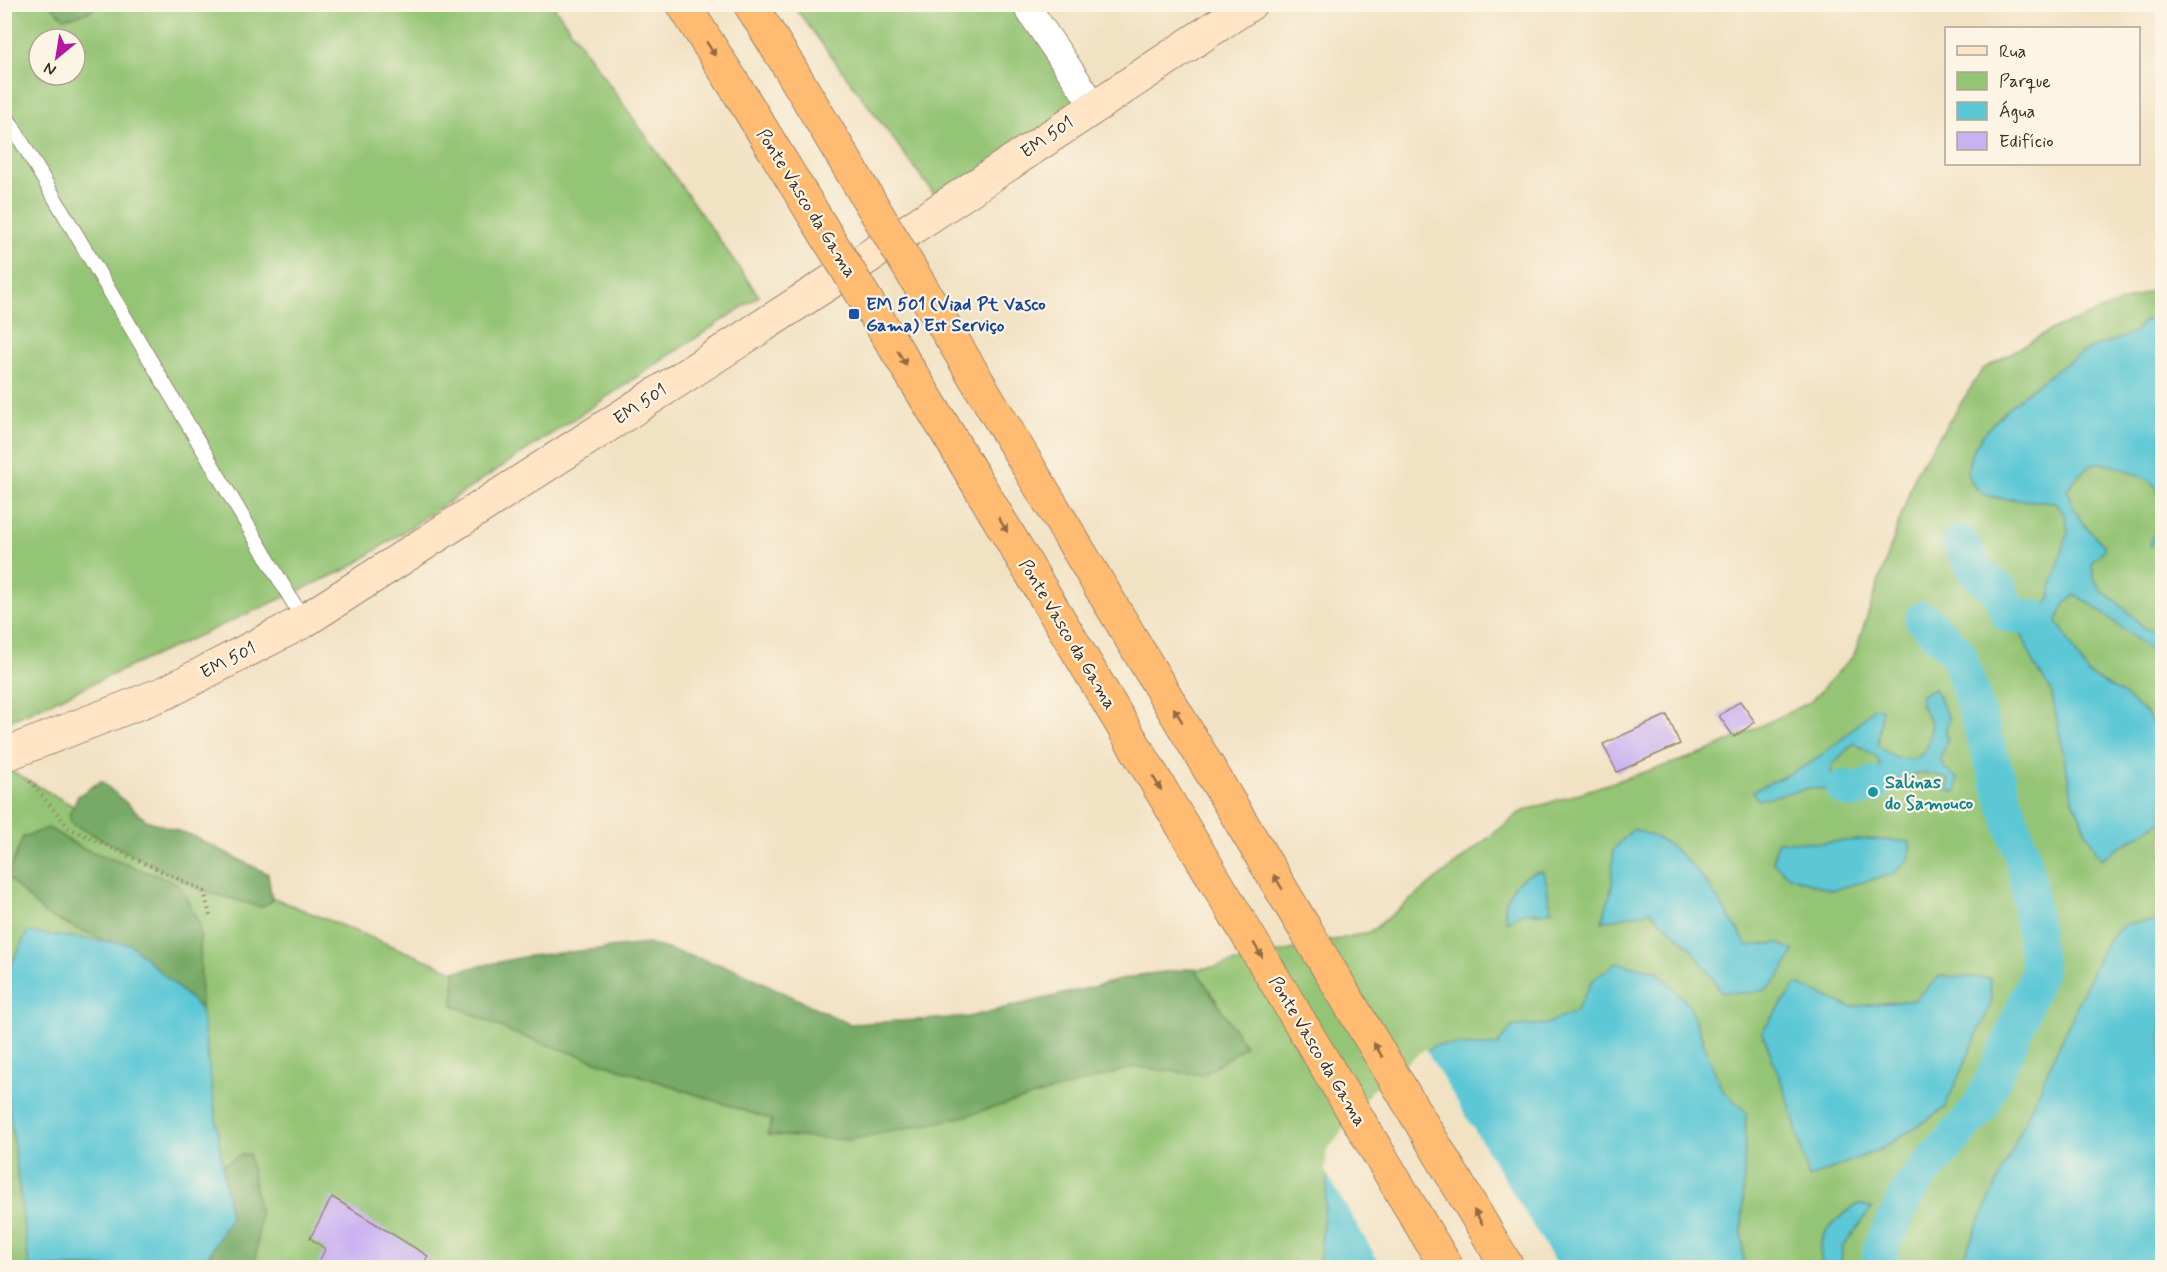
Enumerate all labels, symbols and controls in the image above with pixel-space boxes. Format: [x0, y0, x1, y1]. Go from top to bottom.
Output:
north arrow [27, 27, 87, 87]
legend [1945, 27, 2140, 165]
text: Rua [1999, 40, 2026, 64]
one-way arrow [705, 41, 716, 57]
text: N [40, 57, 60, 80]
text: Parque [1999, 70, 2051, 94]
text: Água [1999, 100, 2035, 124]
street label: EM 501 [1016, 111, 1079, 164]
street label: Ponte Vasco da Gama [751, 125, 862, 283]
text: Edifício [1999, 130, 2054, 154]
place label: EM 501 (Viad Pt Vasco Gama) Est Serviço [866, 293, 1046, 338]
marker: EM 501 (Viad Pt Vasco Gama) Est Serviço [847, 307, 861, 321]
one-way arrow [897, 350, 908, 366]
street label: EM 501 [609, 379, 672, 431]
one-way arrow [998, 517, 1008, 534]
street label: Ponte Vasco da Gama [1013, 555, 1122, 714]
street label: EM 501 [197, 637, 260, 685]
one-way arrow [1173, 707, 1184, 723]
place label: Salinas do Samouco [1885, 771, 1973, 816]
one-way arrow [1152, 775, 1163, 791]
marker: Salinas do Samouco [1866, 785, 1880, 799]
one-way arrow [1273, 873, 1283, 890]
one-way arrow [1253, 942, 1263, 959]
street label: Ponte Vasco da Gama [1263, 972, 1372, 1131]
one-way arrow [1372, 1042, 1383, 1058]
one-way arrow [1472, 1209, 1483, 1225]

